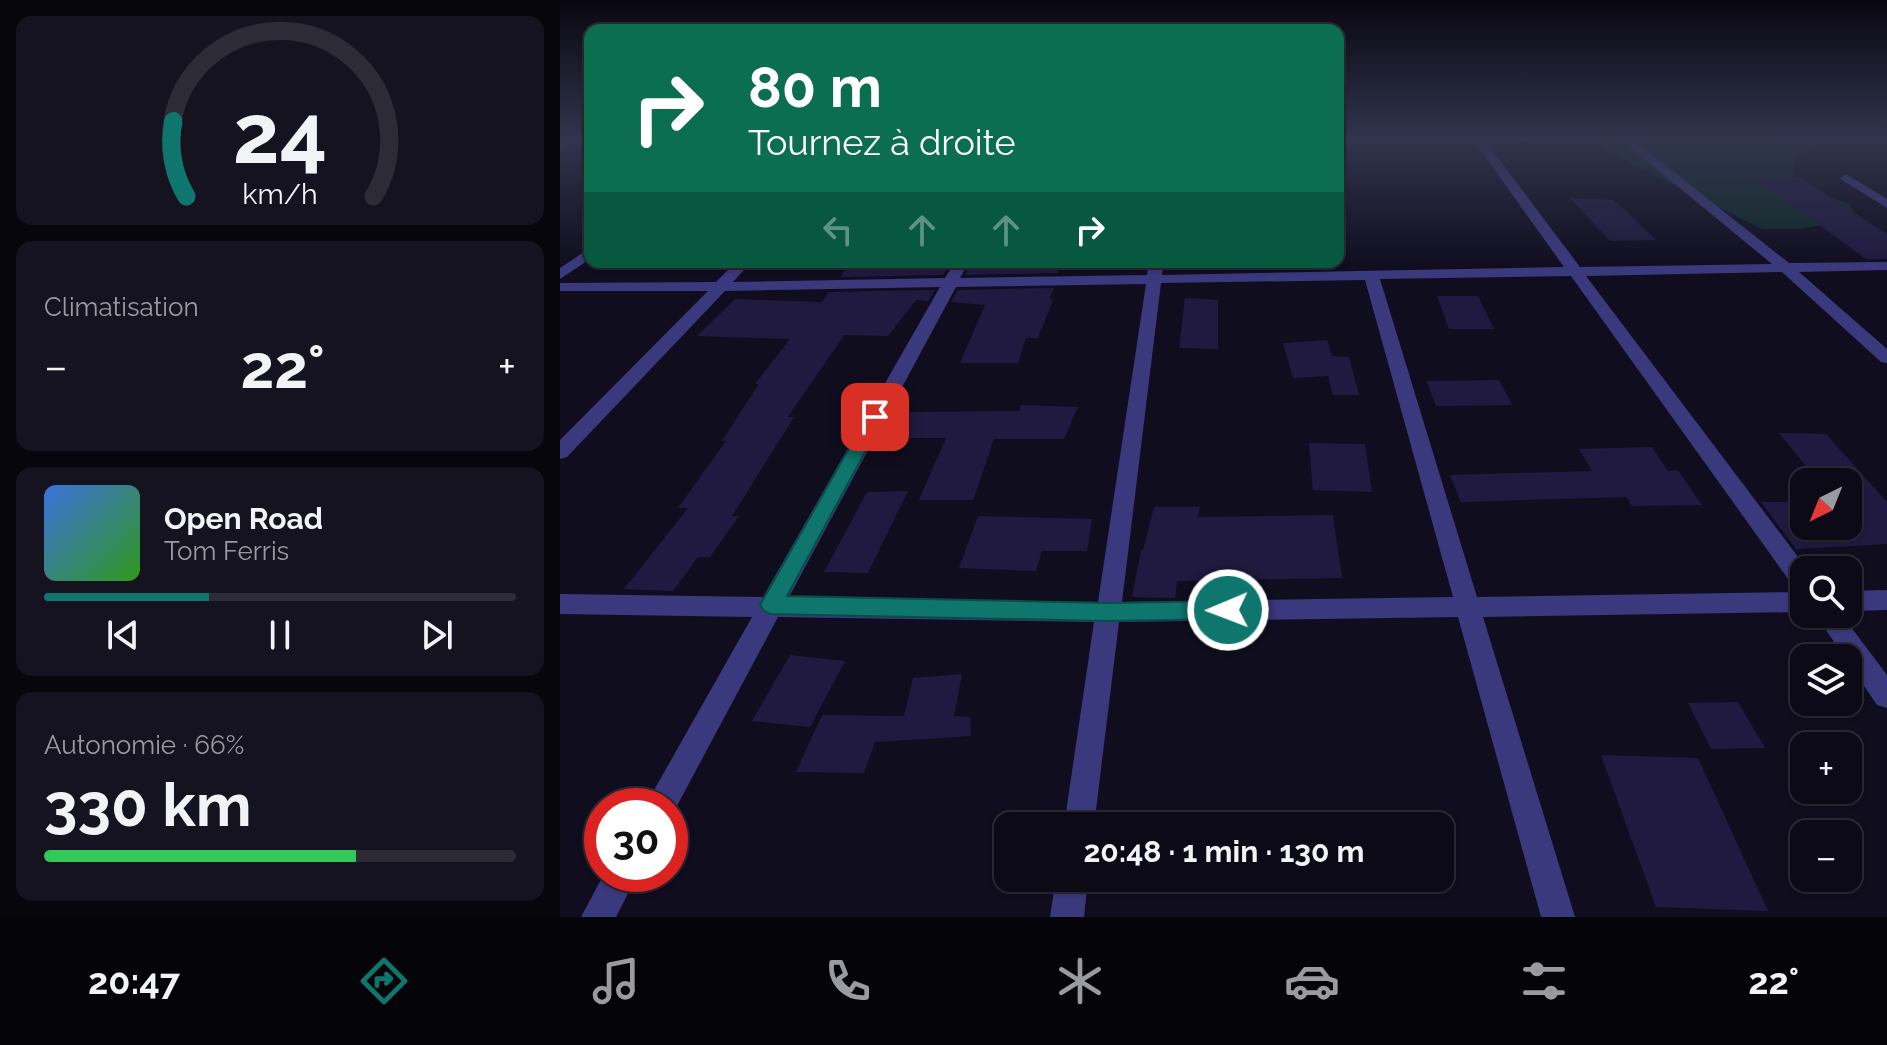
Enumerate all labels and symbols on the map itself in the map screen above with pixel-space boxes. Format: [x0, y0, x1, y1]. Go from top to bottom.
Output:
pin [841, 383, 909, 451]
north arrow [1790, 468, 1862, 540]
position arrow [1186, 568, 1270, 652]
speed limit sign: 30 [584, 788, 688, 892]

